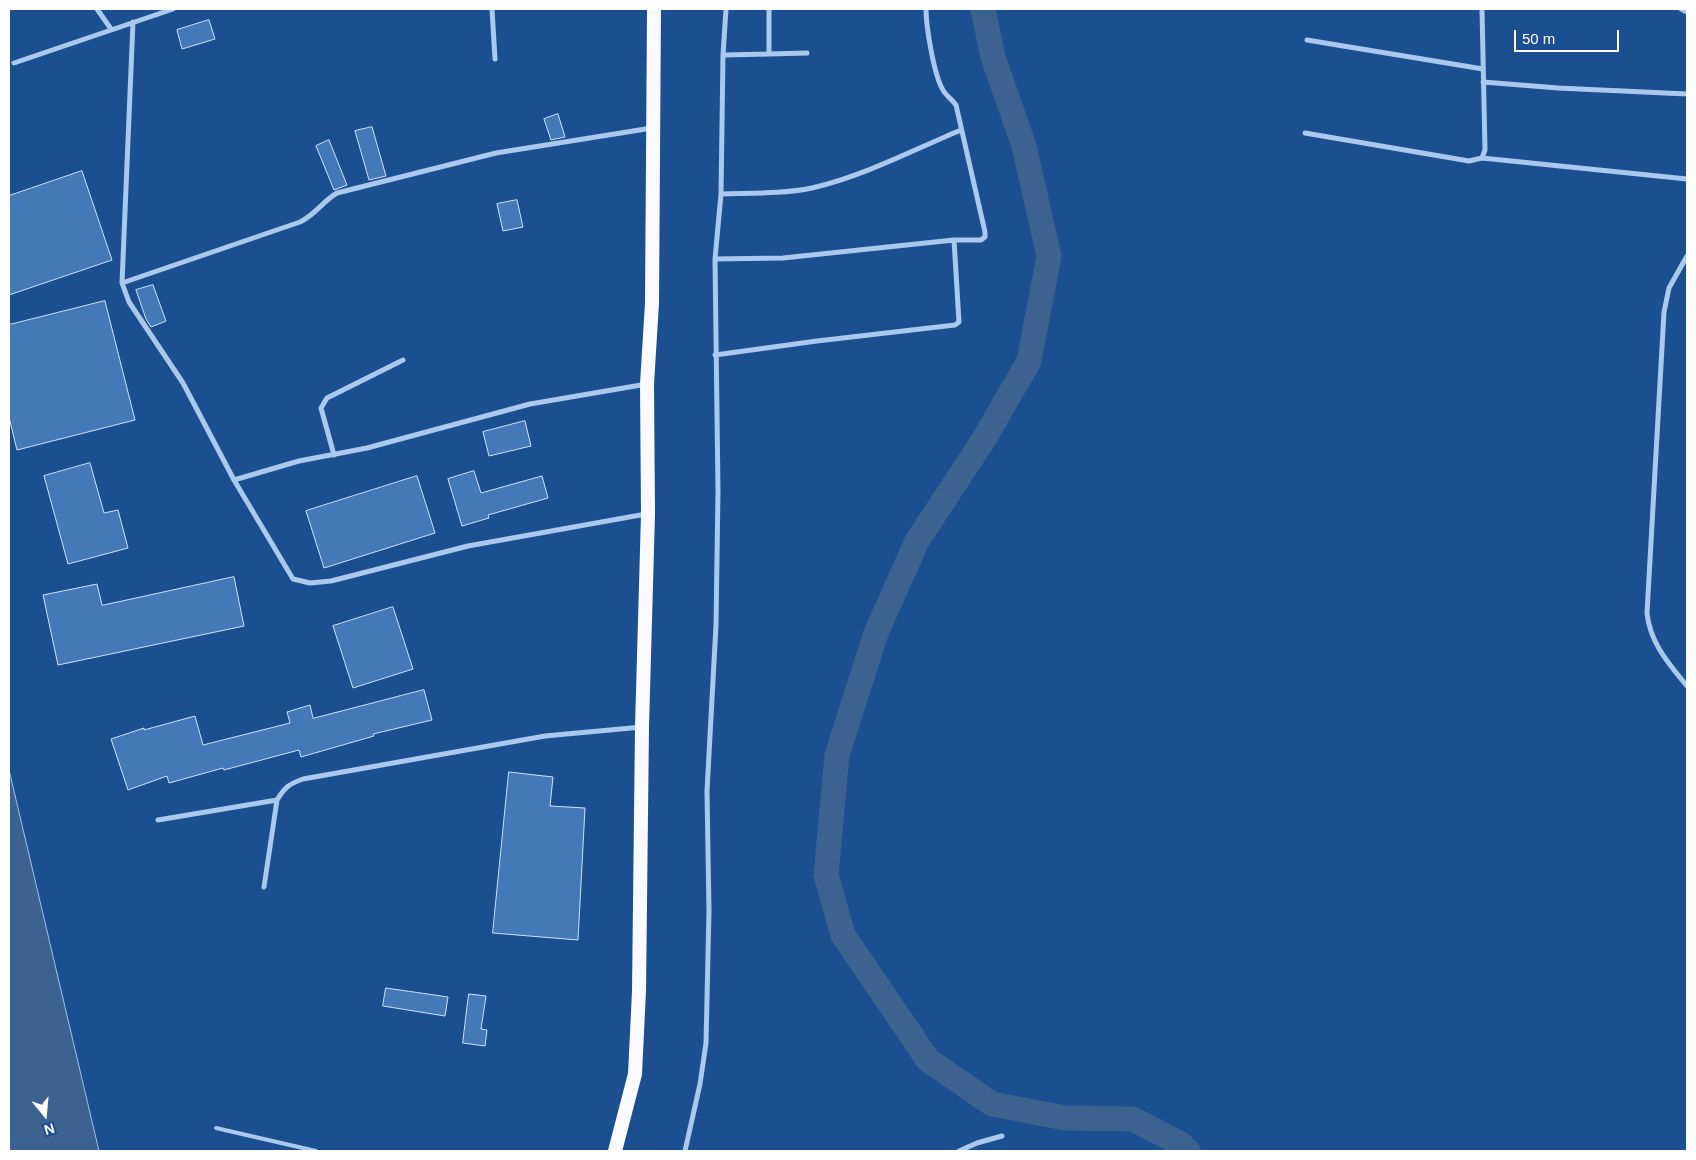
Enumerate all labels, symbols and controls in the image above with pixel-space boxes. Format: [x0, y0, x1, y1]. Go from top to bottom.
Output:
scale bar [1516, 20, 1621, 52]
text: 50 m [1522, 30, 1555, 47]
north arrow [20, 1090, 70, 1140]
text: N [42, 1120, 57, 1138]

